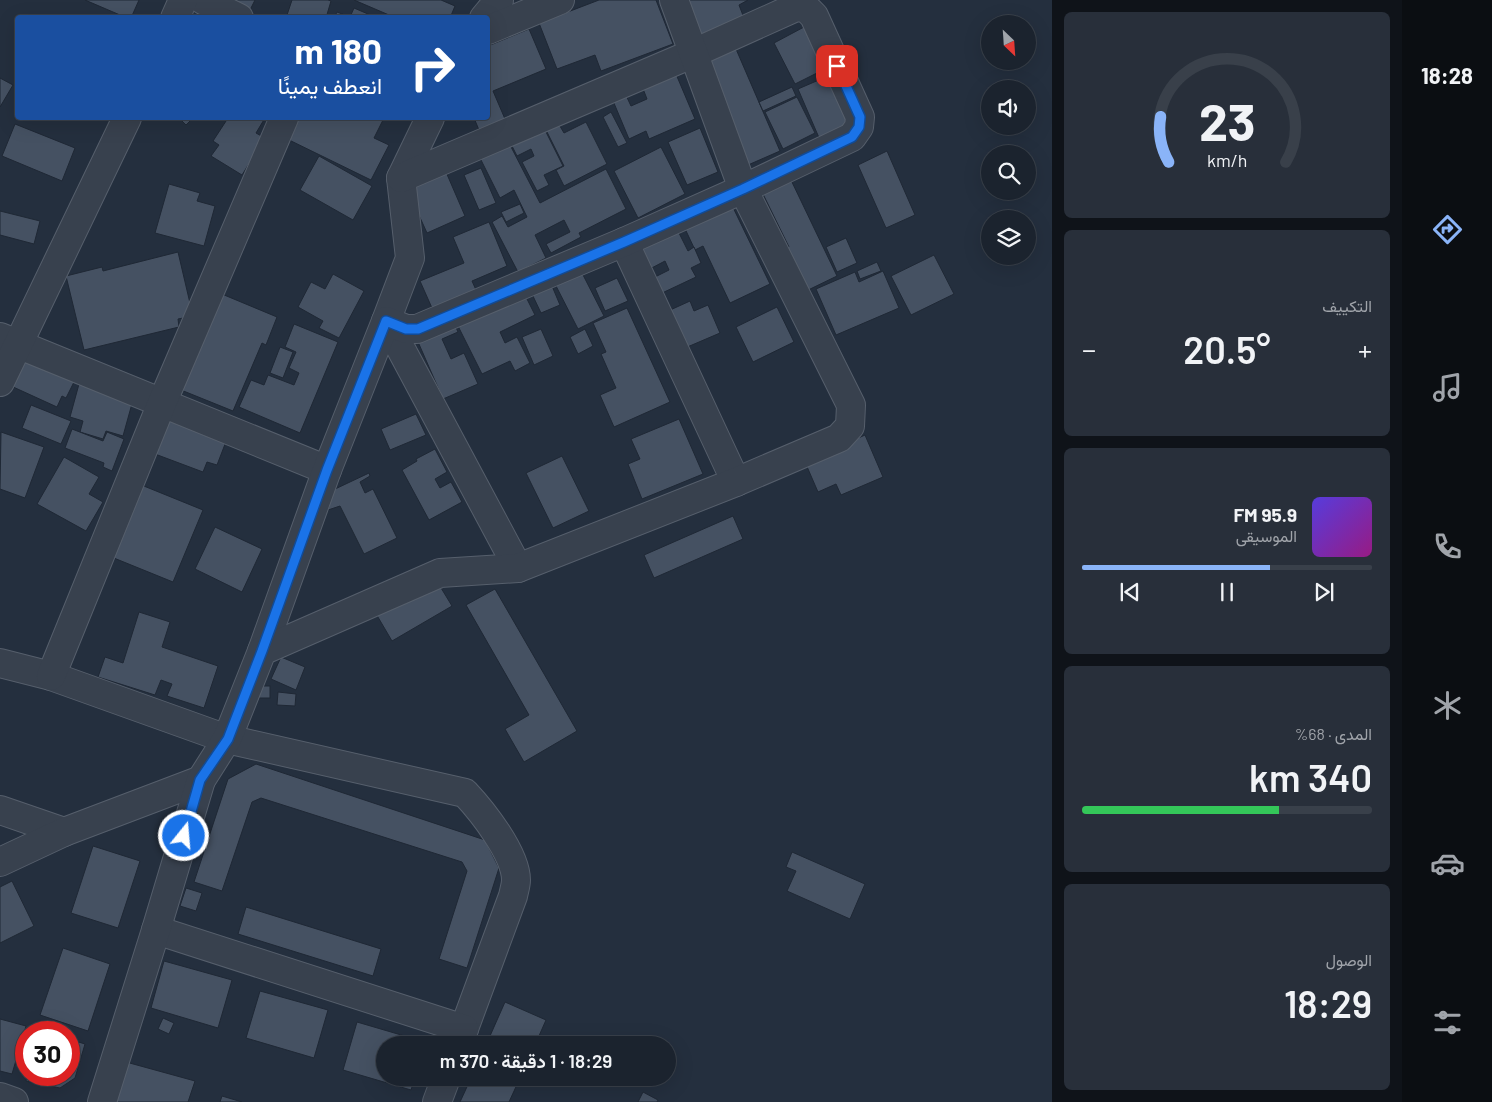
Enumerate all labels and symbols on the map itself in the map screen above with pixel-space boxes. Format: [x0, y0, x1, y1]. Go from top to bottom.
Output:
north arrow [981, 15, 1036, 70]
pin [816, 45, 858, 87]
position arrow [157, 809, 209, 861]
speed limit sign: 30 [15, 1021, 80, 1086]

